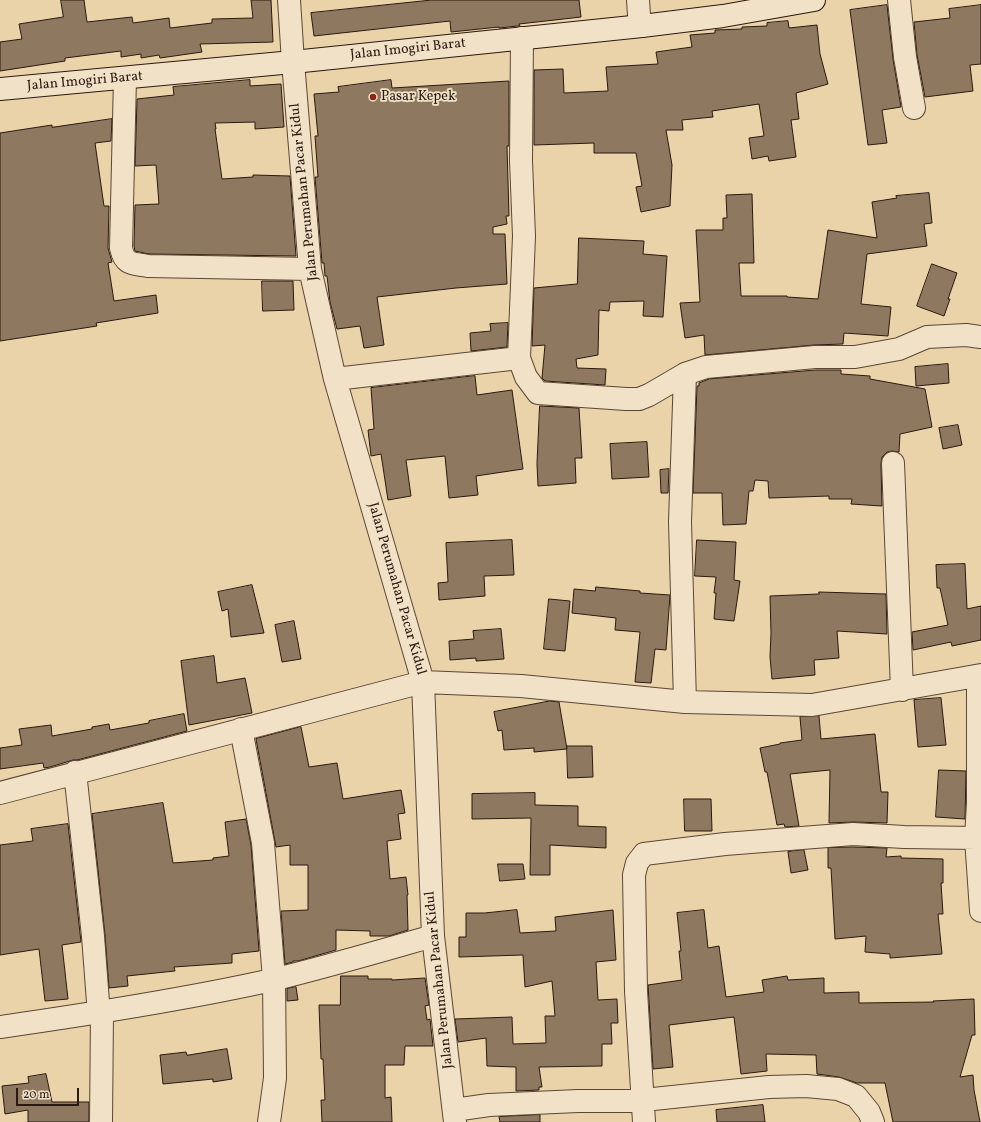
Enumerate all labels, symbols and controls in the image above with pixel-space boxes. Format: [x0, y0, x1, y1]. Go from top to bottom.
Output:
street label: Jalan Imogiri Barat [349, 36, 467, 64]
street label: Jalan Imogiri Barat [26, 69, 144, 95]
place label: Pasar Kepek [381, 89, 456, 105]
marker: Pasar Kepek [368, 92, 378, 102]
street label: Jalan Perumahan Pacar Kidul [287, 102, 323, 282]
street label: Jalan Perumahan Pacar Kidul [363, 501, 429, 677]
street label: Jalan Perumahan Pacar Kidul [422, 890, 458, 1070]
scale bar [18, 1080, 81, 1106]
text: 20 m [23, 1087, 50, 1103]

